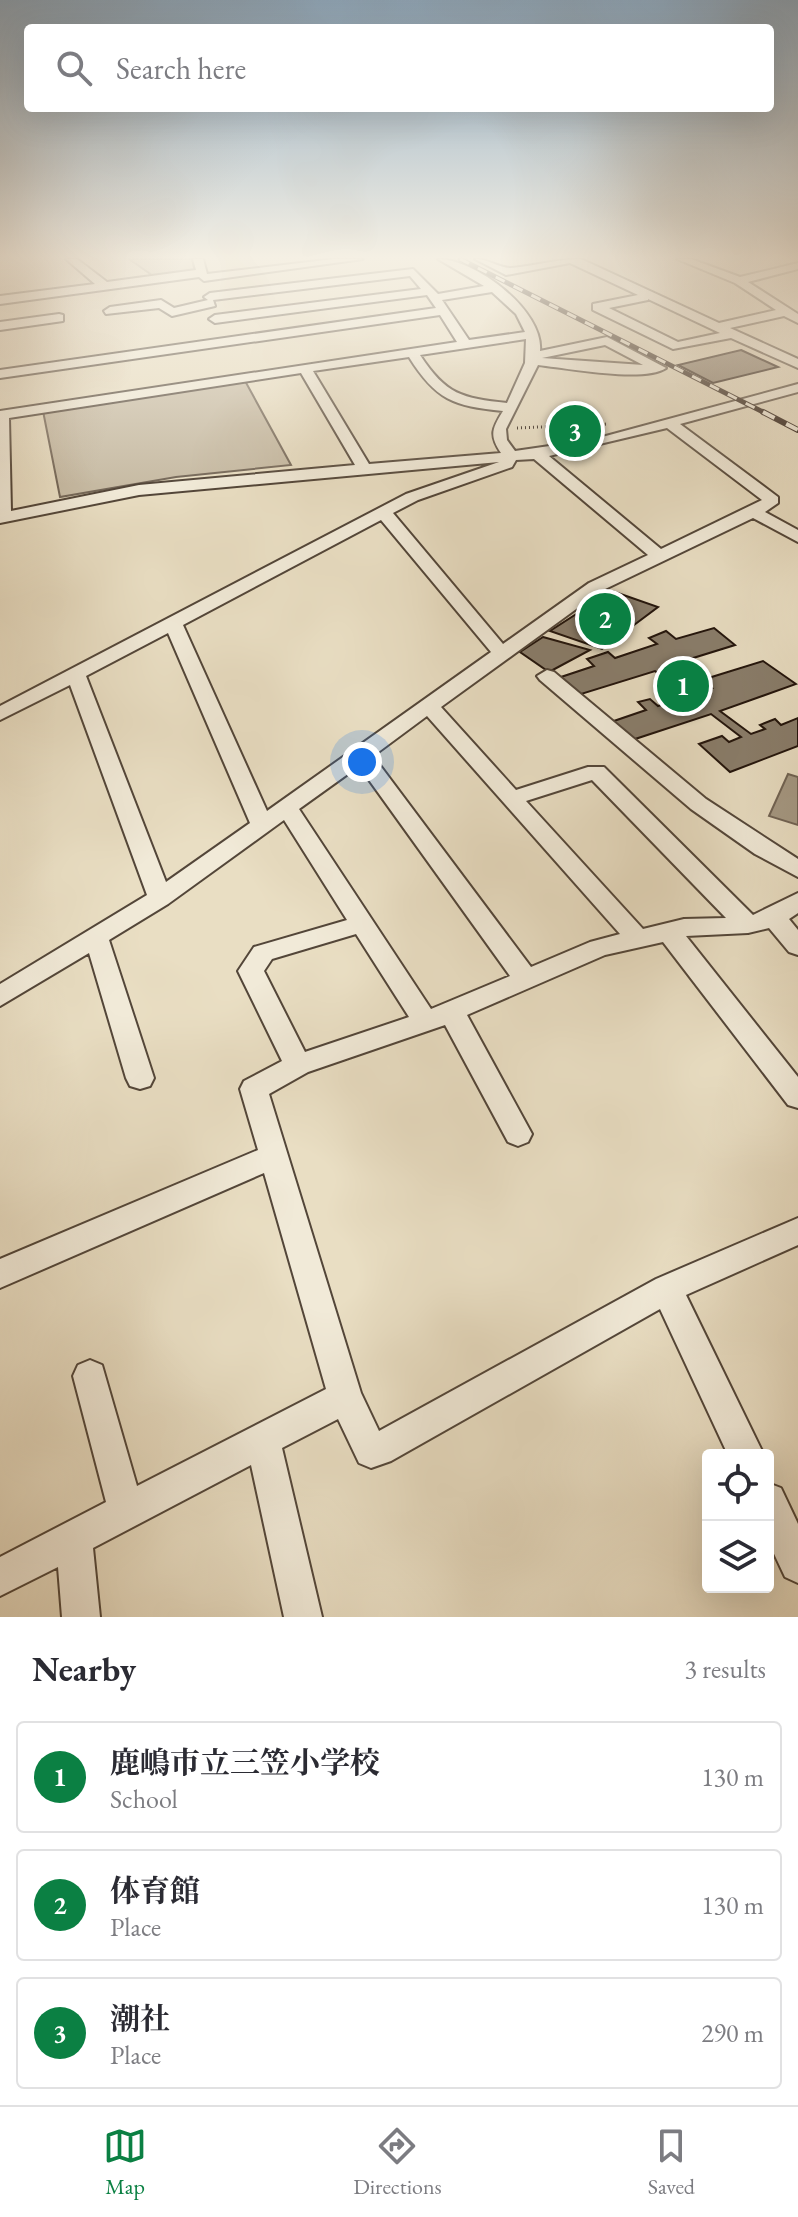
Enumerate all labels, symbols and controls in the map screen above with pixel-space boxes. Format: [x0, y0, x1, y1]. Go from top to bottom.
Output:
search box [24, 24, 774, 112]
icon: search [52, 46, 96, 90]
text: Search here [116, 49, 246, 88]
pin: 3 [549, 401, 601, 461]
pin: 2 [579, 589, 631, 649]
pin: 1 [657, 656, 709, 716]
your location [342, 742, 382, 782]
map controls [702, 1449, 774, 1593]
button: locate [702, 1449, 774, 1521]
button: layers [702, 1521, 774, 1593]
text: Nearby [32, 1647, 136, 1691]
text: 3 results [685, 1652, 766, 1686]
text: 鹿嶋市立三笠小学校 [110, 1743, 380, 1782]
text: 1 [53, 1760, 67, 1794]
text: 130 m [701, 1760, 764, 1794]
text: School [110, 1782, 178, 1816]
text: 体育館 [110, 1871, 200, 1910]
text: 2 [53, 1888, 67, 1922]
text: 130 m [701, 1888, 764, 1922]
text: Place [110, 1910, 161, 1944]
text: 潮社 [110, 1999, 170, 2038]
text: 3 [53, 2016, 67, 2050]
text: 290 m [701, 2016, 764, 2050]
text: Place [110, 2038, 161, 2072]
tab: Map [103, 2124, 147, 2201]
tab: Directions [353, 2124, 442, 2201]
tab: Saved [648, 2124, 695, 2201]

